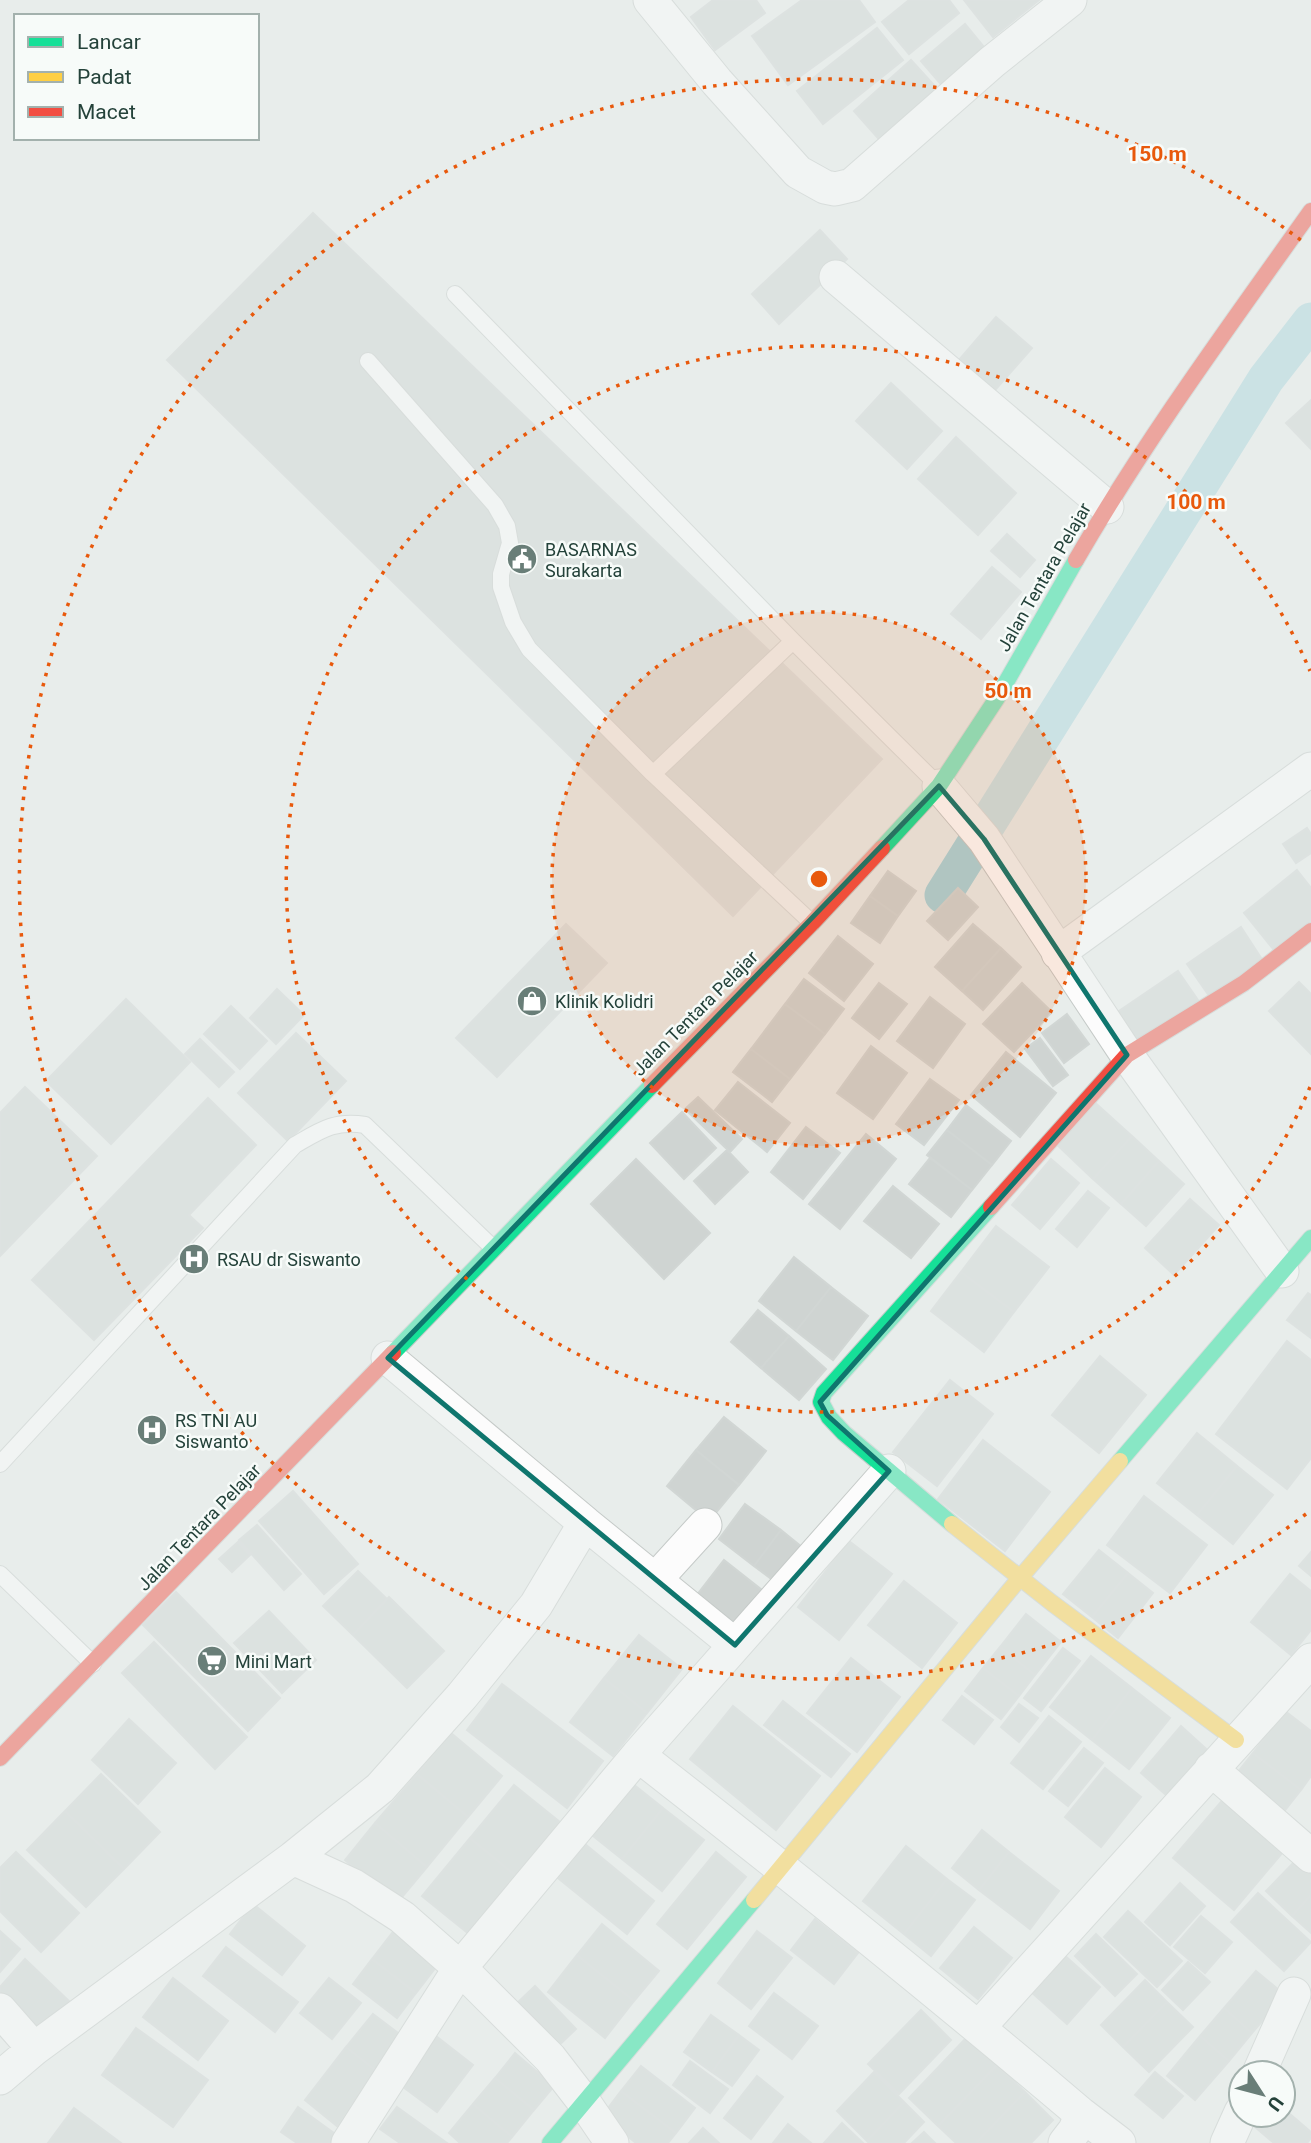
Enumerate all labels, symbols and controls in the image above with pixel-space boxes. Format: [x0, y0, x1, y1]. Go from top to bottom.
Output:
legend [14, 14, 259, 140]
text: Lancar [77, 30, 141, 54]
text: Padat [77, 65, 132, 89]
text: Macet [77, 100, 136, 124]
text: 150 m [1127, 142, 1187, 166]
text: 100 m [1166, 490, 1226, 514]
street label: Jalan Tentara Pelajar [993, 499, 1095, 655]
place label: BASARNAS Surakarta [545, 539, 637, 581]
public building icon: BASARNAS Surakarta [505, 542, 539, 576]
text: 50 m [984, 679, 1032, 703]
centre of rings [807, 867, 831, 891]
street label: Jalan Tentara Pelajar [628, 946, 762, 1080]
shop icon: Klinik Kolidri [515, 984, 549, 1018]
place label: Klinik Kolidri [555, 991, 654, 1012]
hospital icon: RSAU dr Siswanto [177, 1242, 211, 1276]
place label: RSAU dr Siswanto [217, 1249, 361, 1270]
place label: RS TNI AU Siswanto [175, 1410, 257, 1452]
hospital icon: RS TNI AU Siswanto [135, 1413, 169, 1447]
street label: Jalan Tentara Pelajar [133, 1459, 265, 1595]
supermarket icon: Mini Mart [195, 1644, 229, 1678]
place label: Mini Mart [235, 1651, 312, 1672]
north arrow [1227, 2059, 1297, 2129]
text: U [1262, 2092, 1288, 2116]

